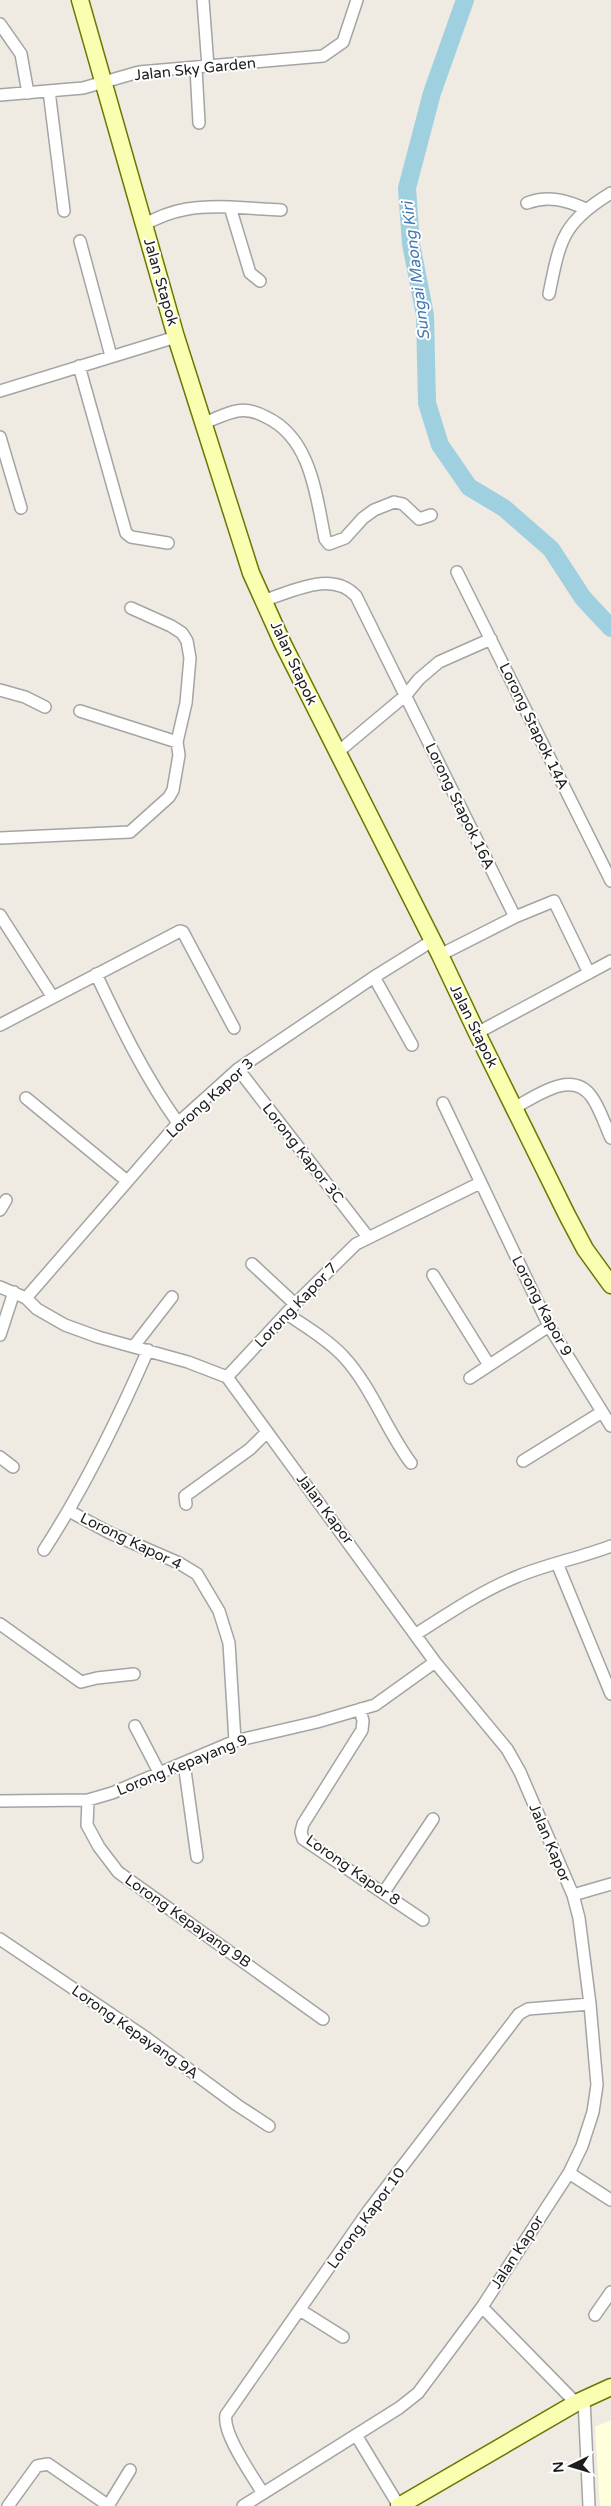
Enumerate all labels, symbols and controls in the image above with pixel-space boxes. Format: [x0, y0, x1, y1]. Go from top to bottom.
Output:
street label: Jalan Sky Garden [133, 54, 257, 84]
water label: Sungai Maong Kiri [397, 199, 434, 341]
street label: Jalan Stapok [140, 236, 182, 328]
street label: Jalan Stapok [267, 618, 321, 708]
street label: Lorong Stapok 14A [496, 660, 572, 792]
street label: Lorong Stapok 16A [422, 740, 498, 872]
street label: Jalan Stapok [446, 981, 502, 1071]
street label: Lorong Kapor 3 [163, 1054, 257, 1142]
street label: Lorong Kapor 3C [259, 1100, 347, 1206]
street label: Lorong Kapor 9 [508, 1253, 576, 1359]
street label: Lorong Kapor 7 [251, 1259, 341, 1351]
street label: Jalan Kapor [293, 1470, 357, 1548]
street label: Lorong Kapor 4 [77, 1509, 185, 1573]
street label: Lorong Kepayang 9 [114, 1731, 250, 1799]
street label: Jalan Kapor [525, 1801, 575, 1885]
street label: Lorong Kapor 8 [302, 1831, 404, 1909]
street label: Lorong Kepayang 9B [121, 1871, 255, 1971]
street label: Lorong Kepayang 9A [68, 1981, 202, 2083]
street label: Lorong Kapor 10 [323, 2164, 409, 2272]
street label: Jalan Kapor [487, 2212, 547, 2292]
north arrow [546, 2441, 596, 2491]
text: N [550, 2461, 568, 2473]

